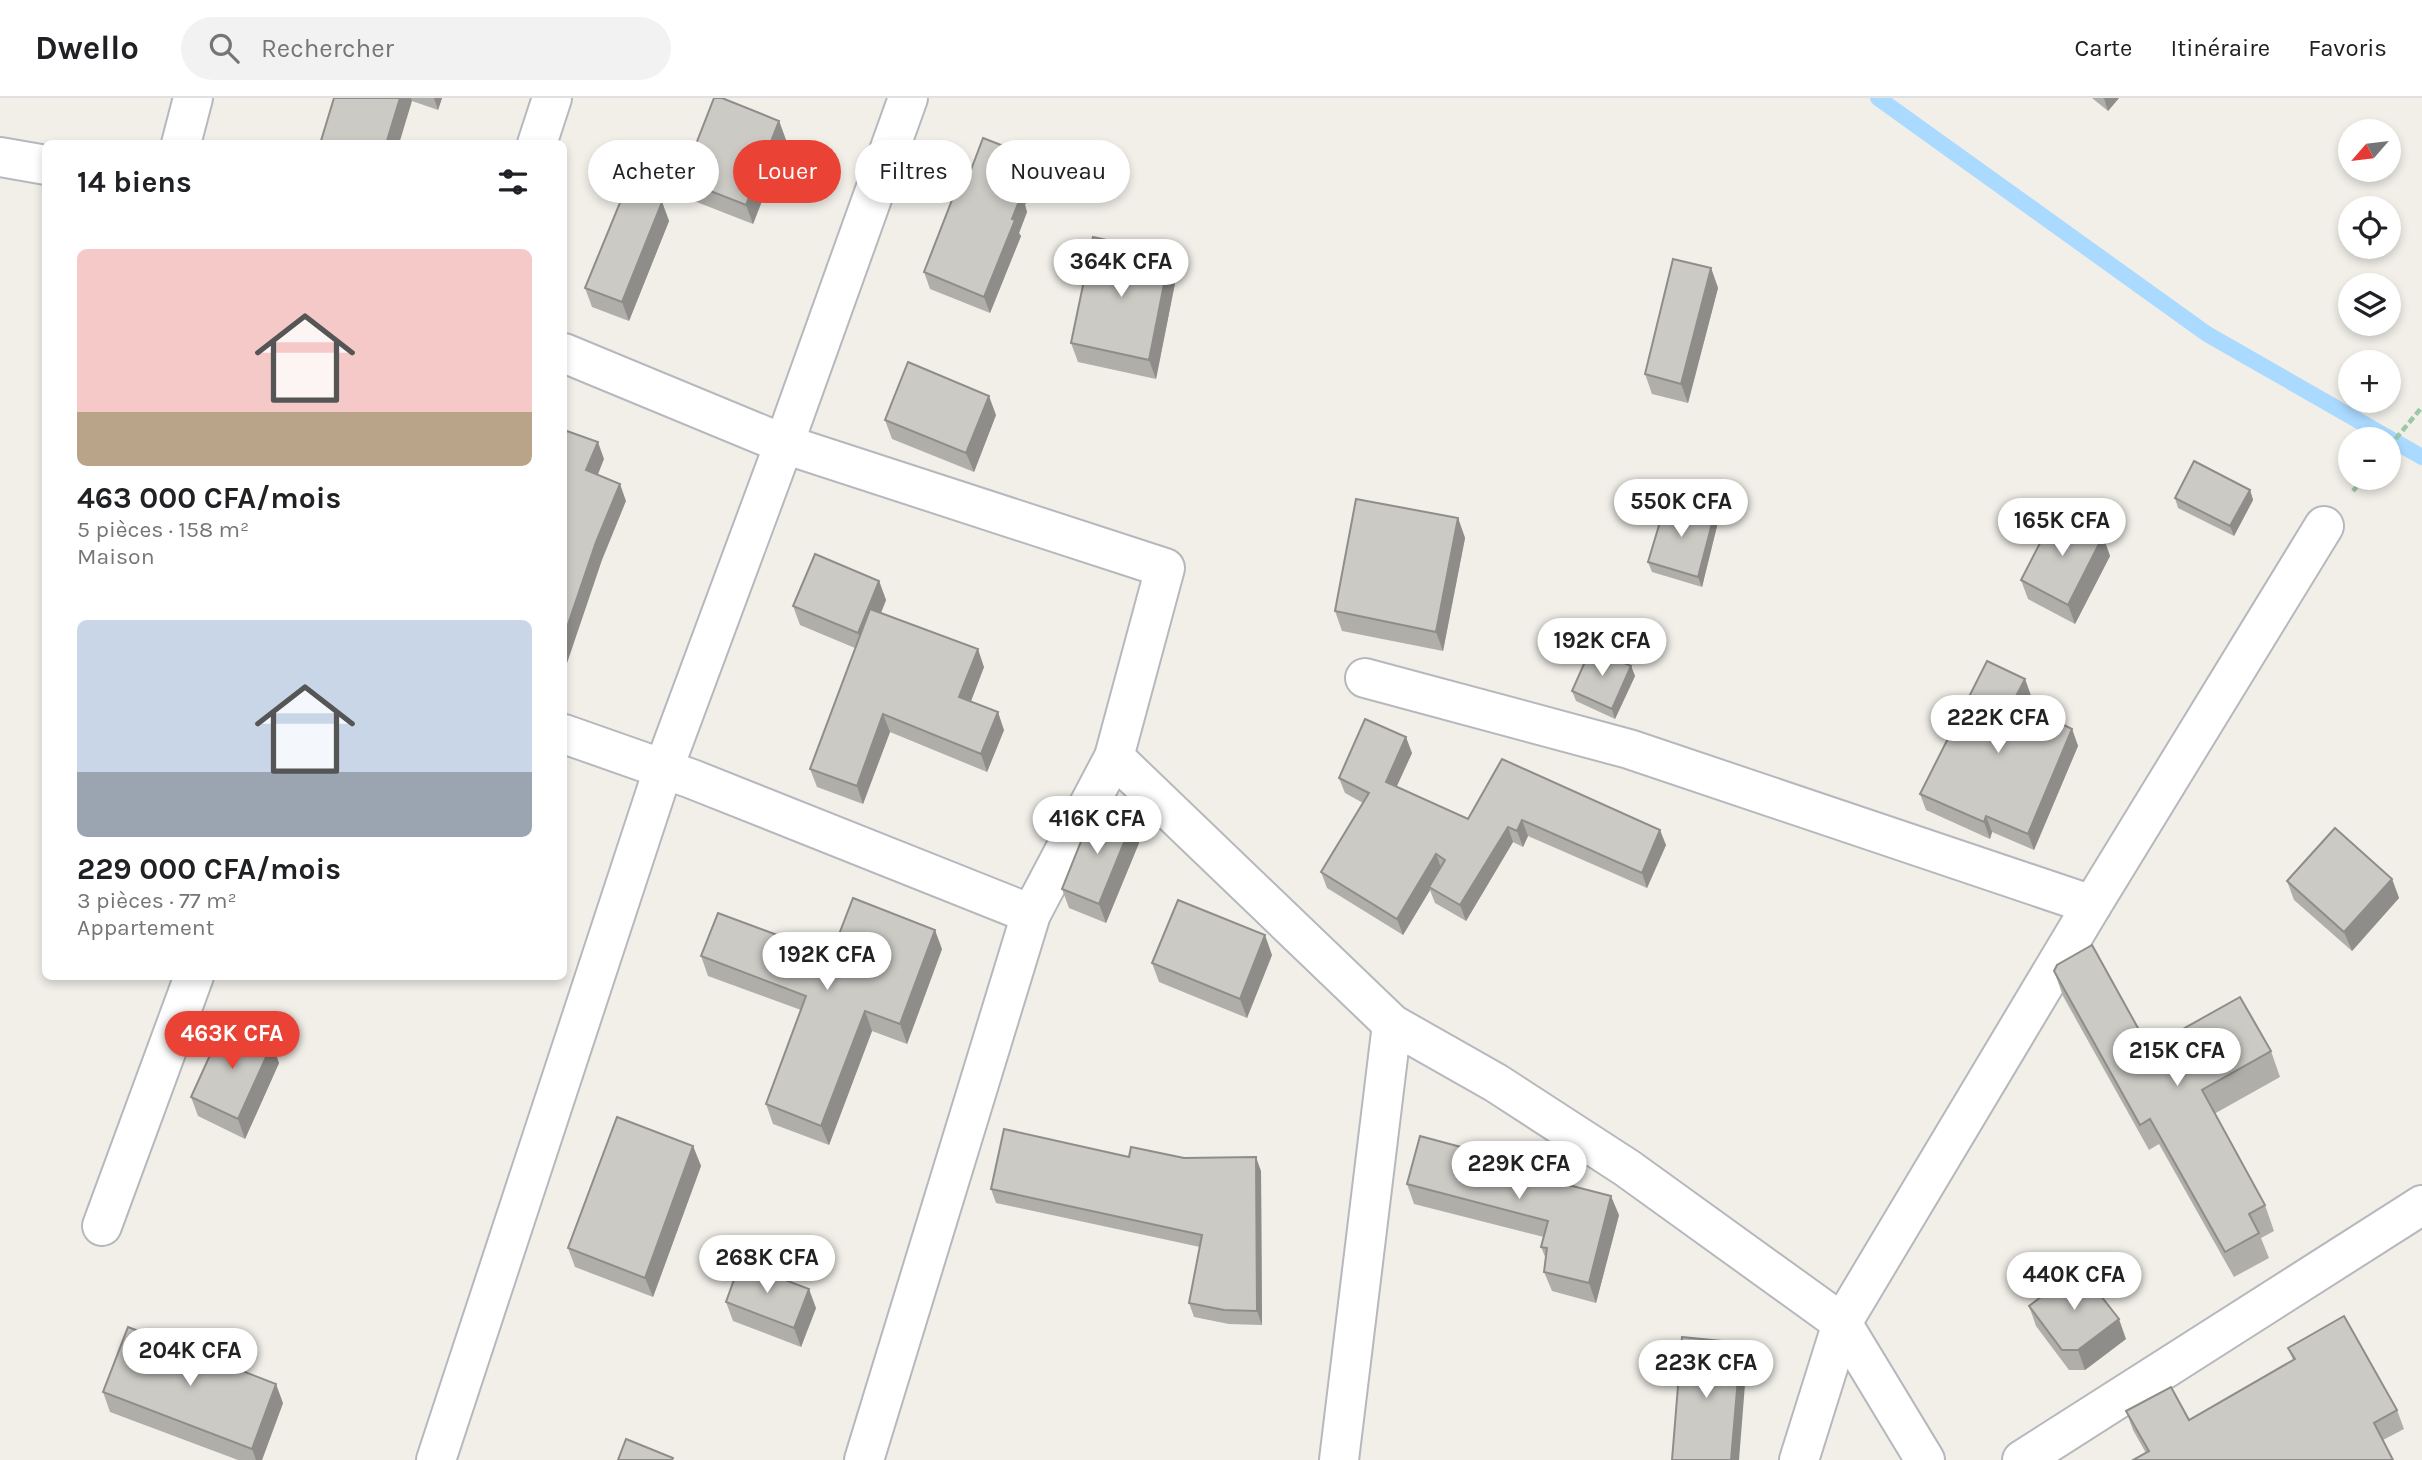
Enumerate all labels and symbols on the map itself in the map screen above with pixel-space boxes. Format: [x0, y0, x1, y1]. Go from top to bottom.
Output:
north arrow [2338, 119, 2401, 182]
pin: 364K CFA [1049, 240, 1193, 299]
pin: 550K CFA [1609, 480, 1753, 539]
pin: 165K CFA [1990, 498, 2134, 558]
pin: 192K CFA [1530, 618, 1674, 678]
pin: 222K CFA [1926, 696, 2070, 755]
pin: 416K CFA [1025, 796, 1169, 856]
pin: 192K CFA [755, 932, 899, 992]
pin: 463K CFA [160, 1012, 304, 1071]
pin: 215K CFA [2105, 1028, 2249, 1088]
pin: 229K CFA [1447, 1142, 1591, 1201]
pin: 268K CFA [695, 1236, 839, 1295]
pin: 440K CFA [2002, 1252, 2146, 1312]
pin: 204K CFA [118, 1328, 262, 1388]
pin: 223K CFA [1634, 1340, 1778, 1400]

